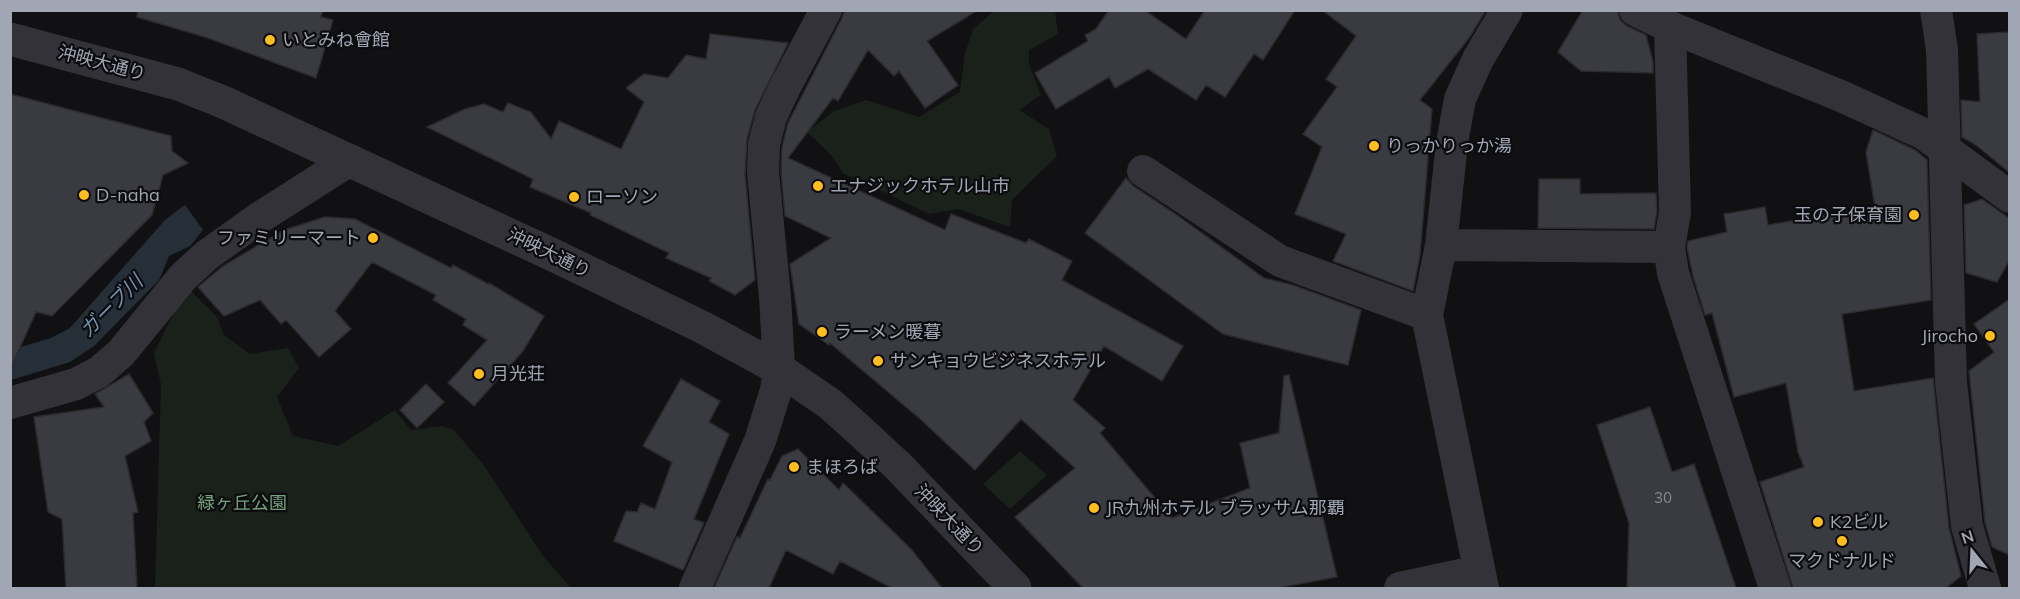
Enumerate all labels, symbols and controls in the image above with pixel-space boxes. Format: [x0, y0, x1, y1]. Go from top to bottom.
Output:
place label: いとみね會館 [282, 28, 390, 51]
marker: いとみね會館 [263, 33, 277, 47]
street label: 沖映大通り [56, 40, 149, 85]
place label: りっかりっか湯 [1386, 134, 1512, 157]
marker: りっかりっか湯 [1367, 139, 1381, 153]
place label: エナジックホテル山市 [830, 174, 1010, 197]
marker: エナジックホテル山市 [811, 179, 825, 193]
place label: D-naha [96, 183, 160, 206]
place label: ローソン [586, 185, 658, 208]
marker: D-naha [77, 188, 91, 202]
marker: ローソン [567, 190, 581, 204]
place label: 玉の子保育園 [1794, 203, 1902, 226]
marker: 玉の子保育園 [1907, 208, 1921, 222]
street label: 沖映大通り [504, 222, 595, 283]
place label: ファミリーマート [217, 226, 361, 249]
marker: ファミリーマート [366, 231, 380, 245]
water label: ガーブ川 [74, 268, 149, 342]
place label: ラーメン暖暮 [834, 320, 941, 343]
place label: Jirocho [1921, 324, 1978, 347]
marker: ラーメン暖暮 [815, 325, 829, 339]
marker: Jirocho [1983, 329, 1997, 343]
place label: サンキョウビジネスホテル [890, 349, 1106, 372]
marker: サンキョウビジネスホテル [871, 354, 885, 368]
place label: 月光荘 [491, 362, 545, 385]
marker: 月光荘 [472, 367, 486, 381]
place label: まほろば [806, 455, 878, 478]
marker: まほろば [787, 460, 801, 474]
street label: 沖映大通り [910, 479, 989, 560]
house number: 30 [1654, 488, 1672, 507]
park label: 緑ヶ丘公園 [197, 491, 287, 514]
place label: JR九州ホテル ブラッサム那覇 [1106, 496, 1345, 519]
marker: JR九州ホテル ブラッサム那覇 [1087, 501, 1101, 515]
place label: K2ビル [1830, 510, 1888, 533]
marker: K2ビル [1811, 515, 1825, 529]
north arrow [1942, 521, 2002, 581]
text: N [1959, 525, 1976, 548]
marker: マクドナルド [1835, 534, 1849, 548]
place label: マクドナルド [1788, 549, 1896, 572]

